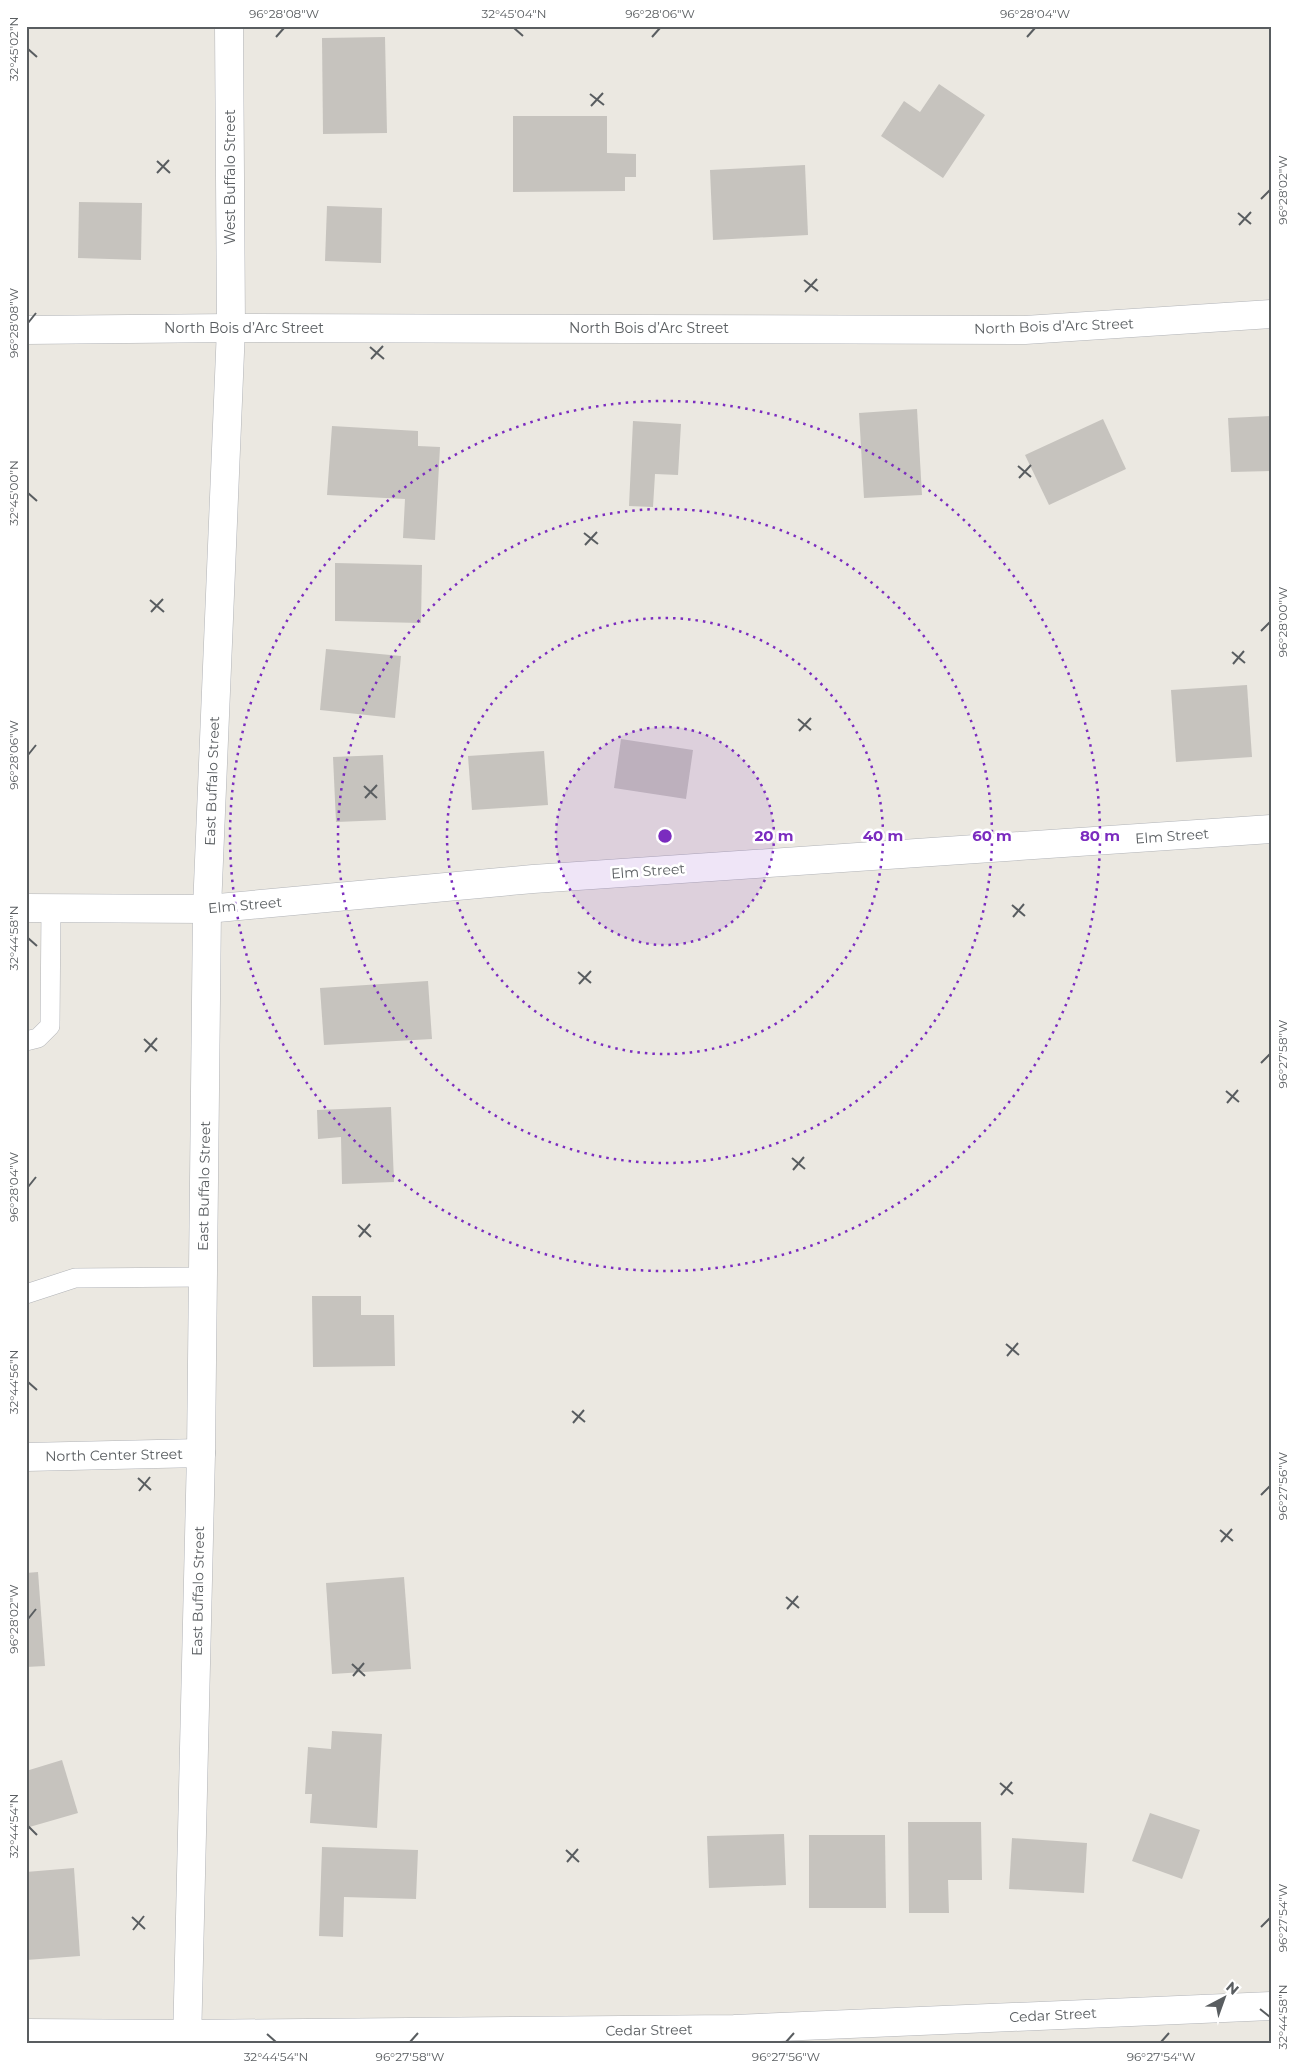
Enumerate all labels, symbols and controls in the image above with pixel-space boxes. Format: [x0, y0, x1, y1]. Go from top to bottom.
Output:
text: 96°28'08"W [249, 6, 319, 21]
text: 32°45'04"N [481, 6, 547, 21]
text: 96°28'06"W [625, 6, 695, 21]
text: 96°28'04"W [1000, 6, 1070, 21]
text: 32°45'02"N [6, 17, 21, 81]
street label: West Buffalo Street [221, 109, 239, 245]
text: 96°28'02"W [1275, 155, 1290, 225]
text: 96°28'08"W [6, 288, 21, 358]
street label: North Bois d’Arc Street [974, 314, 1134, 338]
street label: North Bois d’Arc Street [164, 319, 324, 337]
street label: North Bois d’Arc Street [569, 319, 729, 337]
text: 32°45'00"N [6, 460, 21, 526]
text: 96°28'00"W [1275, 587, 1290, 657]
street label: East Buffalo Street [201, 715, 223, 846]
text: 96°28'06"W [6, 720, 21, 790]
street label: Elm Street [1134, 824, 1210, 848]
text: 20 m [754, 826, 794, 845]
text: 40 m [863, 826, 903, 845]
text: 60 m [972, 826, 1012, 845]
text: 80 m [1080, 826, 1120, 845]
centre of rings [656, 827, 674, 845]
street label: Elm Street [610, 859, 686, 883]
street label: Elm Street [207, 893, 283, 917]
text: 32°44'58"N [6, 906, 21, 970]
text: 96°27'58"W [1275, 1020, 1290, 1088]
street label: East Buffalo Street [194, 1121, 214, 1251]
text: 96°28'04"W [6, 1152, 21, 1222]
text: 32°44'56"N [6, 1350, 21, 1414]
street label: North Center Street [45, 1445, 183, 1465]
text: 96°27'56"W [1275, 1452, 1290, 1520]
street label: East Buffalo Street [188, 1526, 208, 1656]
text: 96°28'02"W [6, 1584, 21, 1654]
text: 32°44'54"N [6, 1794, 21, 1858]
text: 96°27'54"W [1275, 1884, 1290, 1952]
north arrow [1200, 1972, 1250, 2022]
text: N [1222, 1978, 1243, 1999]
text: 32°44'58"N [1275, 1985, 1290, 2049]
street label: Cedar Street [1009, 2004, 1097, 2026]
street label: Cedar Street [605, 2020, 693, 2040]
text: 32°44'54"N [244, 2049, 308, 2064]
text: 96°27'58"W [376, 2049, 444, 2064]
text: 96°27'56"W [752, 2049, 820, 2064]
text: 96°27'54"W [1127, 2049, 1195, 2064]

